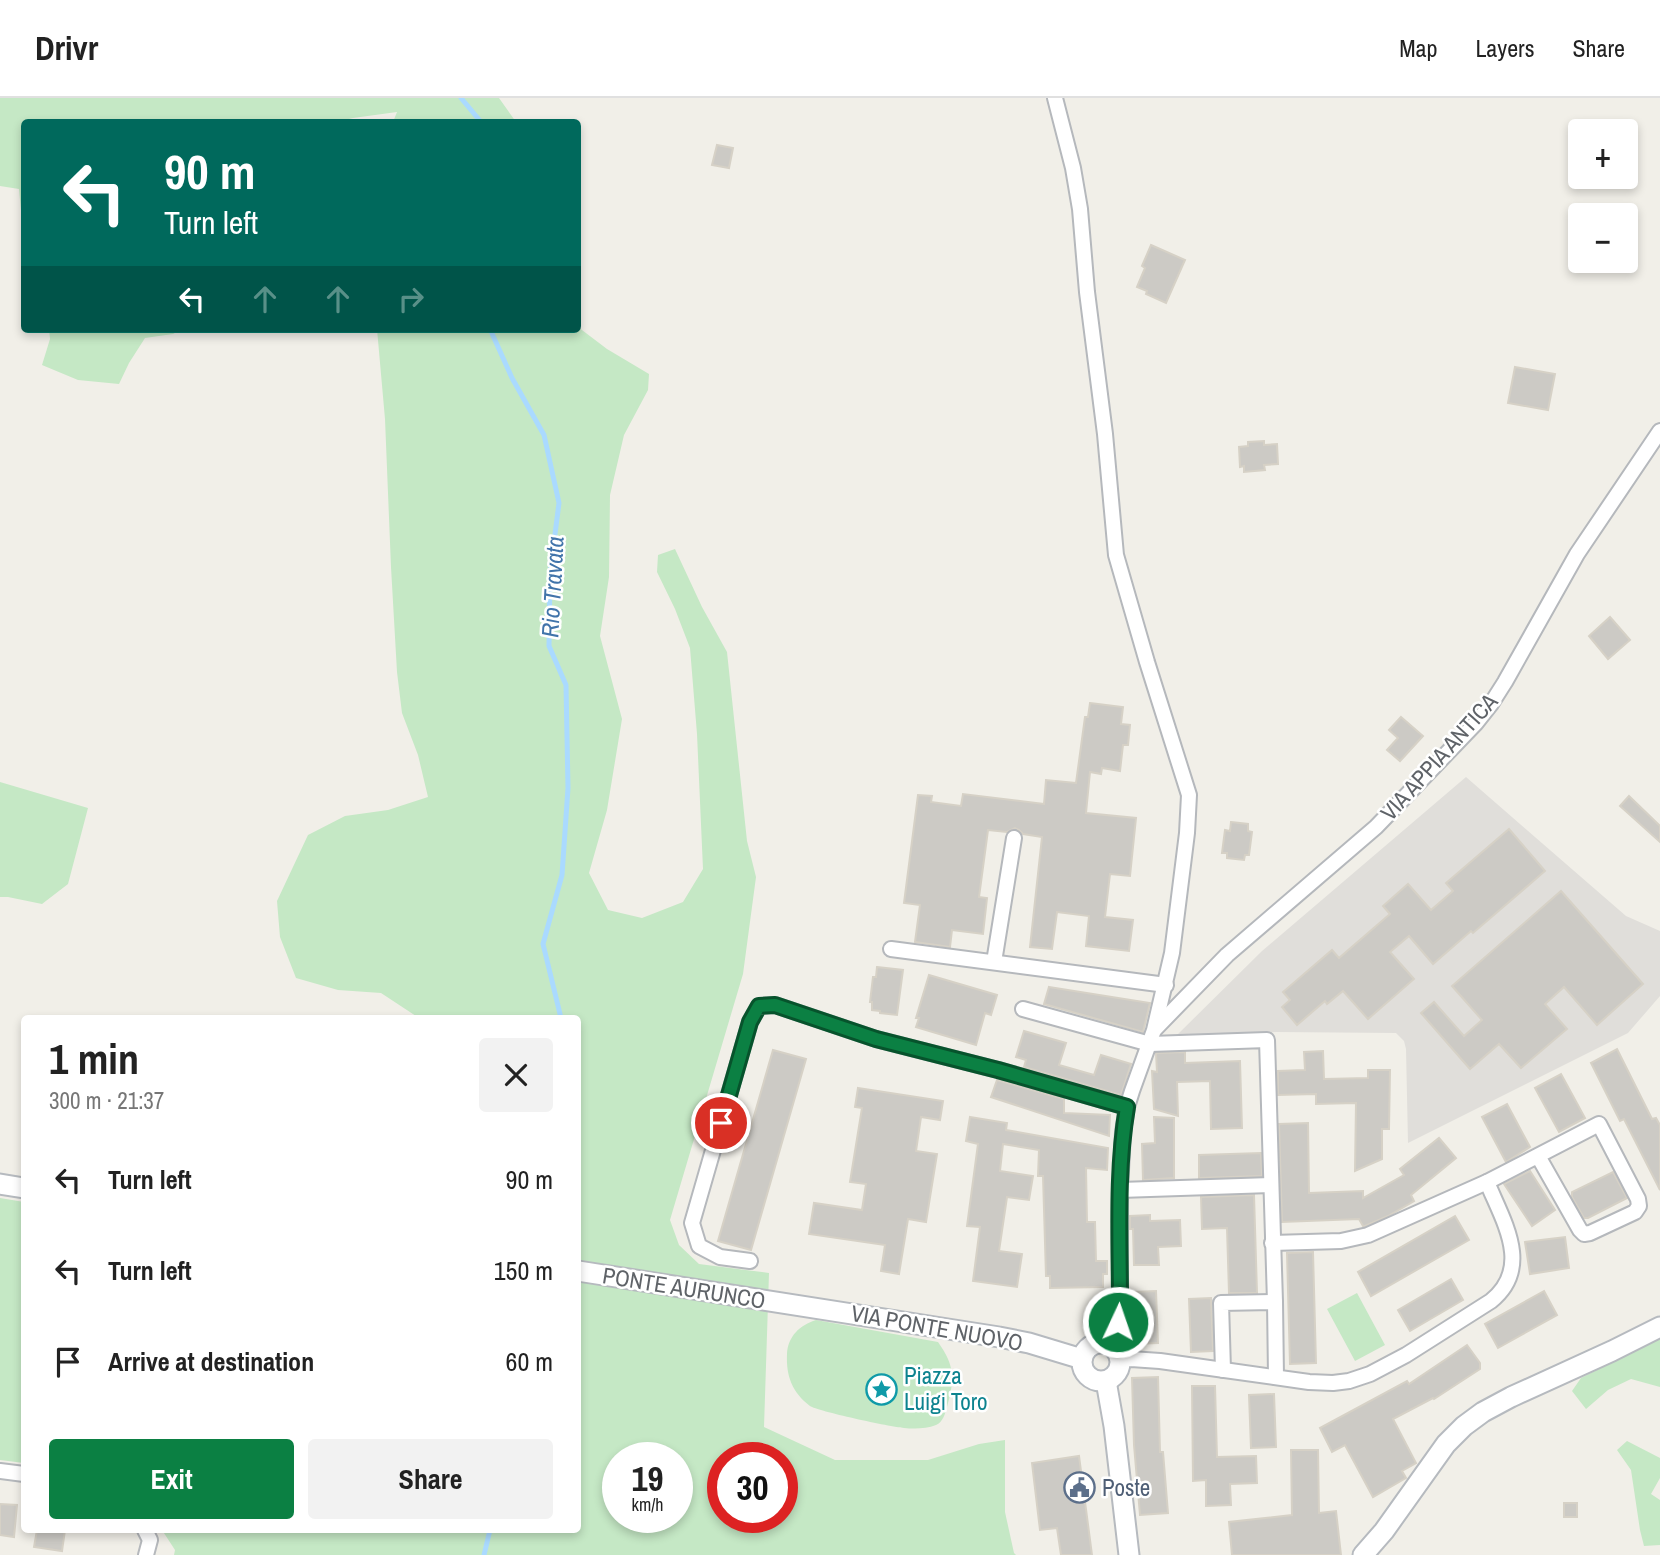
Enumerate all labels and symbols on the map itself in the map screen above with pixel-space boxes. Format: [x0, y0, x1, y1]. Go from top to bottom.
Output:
water label: Rio Travata [533, 535, 571, 638]
street label: VIA APPIA ANTICA [1373, 686, 1504, 827]
pin [691, 1093, 751, 1153]
street label: PONTE AURUNCO [600, 1259, 768, 1316]
position arrow [1081, 1285, 1155, 1359]
street label: VIA PONTE NUOVO [849, 1297, 1025, 1358]
place label: Piazza Luigi Toro [904, 1360, 988, 1417]
place icon: Piazza Luigi Toro [864, 1372, 898, 1406]
speed limit sign: 30 [707, 1442, 798, 1533]
public building icon: Poste [1062, 1471, 1096, 1505]
place label: Poste [1102, 1472, 1150, 1503]

